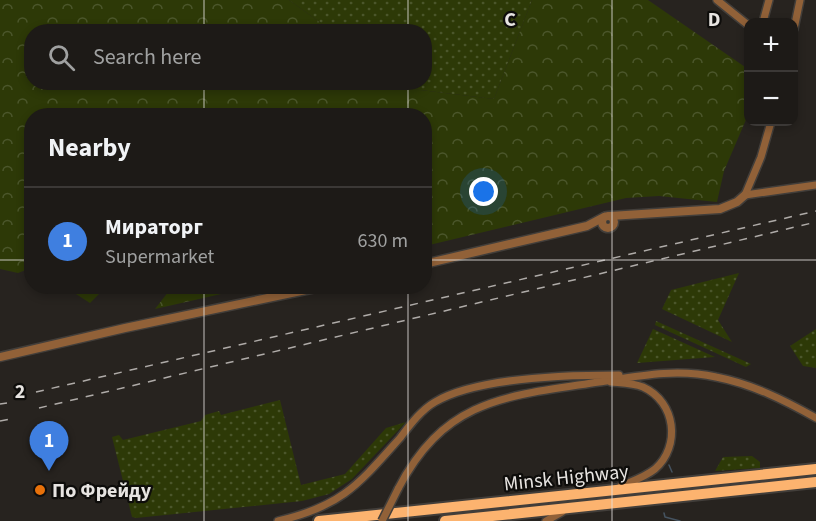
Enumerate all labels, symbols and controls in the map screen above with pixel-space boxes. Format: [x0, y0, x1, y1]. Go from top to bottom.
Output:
text: C [504, 6, 516, 34]
text: D [708, 6, 720, 34]
map controls [744, 18, 798, 126]
button: + [744, 18, 798, 72]
search box [24, 24, 432, 90]
icon: search [45, 41, 78, 74]
text: Search here [93, 41, 201, 73]
button: − [744, 72, 798, 126]
text: Nearby [48, 129, 131, 166]
your location [469, 177, 498, 206]
text: Мираторг [105, 211, 203, 243]
text: 1 [62, 227, 73, 255]
text: 630 m [358, 227, 408, 255]
text: Supermarket [105, 243, 214, 271]
text: 2 [15, 378, 25, 406]
pin: 1 [29, 422, 68, 471]
street label: Minsk Highway [502, 457, 630, 498]
place label: По Фрейду [52, 477, 152, 505]
marker: По Фрейду [33, 483, 47, 497]

